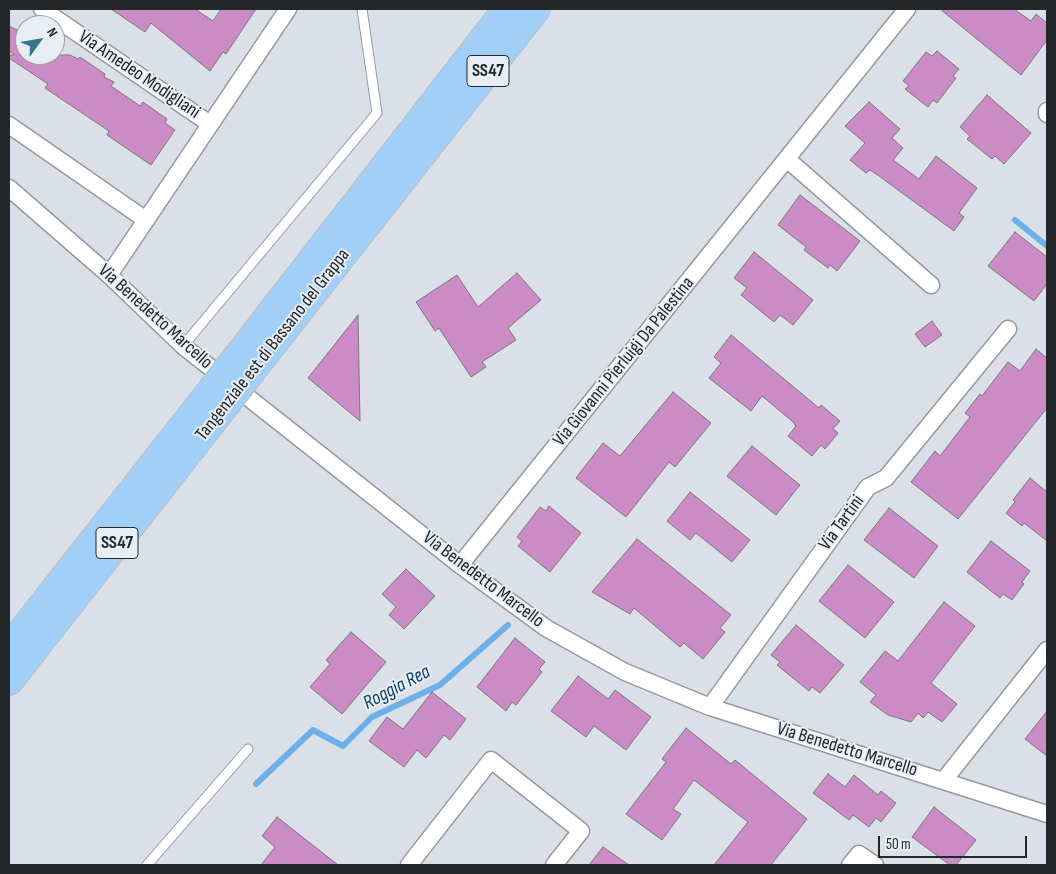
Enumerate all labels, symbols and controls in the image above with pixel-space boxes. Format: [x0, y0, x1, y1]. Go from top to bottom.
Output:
north arrow [15, 15, 65, 65]
text: N [43, 25, 61, 40]
street label: Via Amedeo Modigliani [74, 26, 204, 124]
road number: SS47 [467, 56, 509, 86]
street label: Tangenziale est di Bassano del Grappa [191, 244, 355, 446]
street label: Via Benedetto Marcello [93, 260, 217, 374]
street label: Via Giovanni Pierluigi Da Palestina [549, 273, 699, 451]
street label: Via Tartini [814, 491, 870, 555]
street label: Via Benedetto Marcello [418, 527, 548, 633]
road number: SS47 [96, 528, 138, 558]
water label: Roggia Rea [359, 660, 435, 716]
street label: Via Benedetto Marcello [774, 718, 920, 782]
scale bar [881, 826, 1030, 858]
text: 50 m [886, 835, 911, 854]

